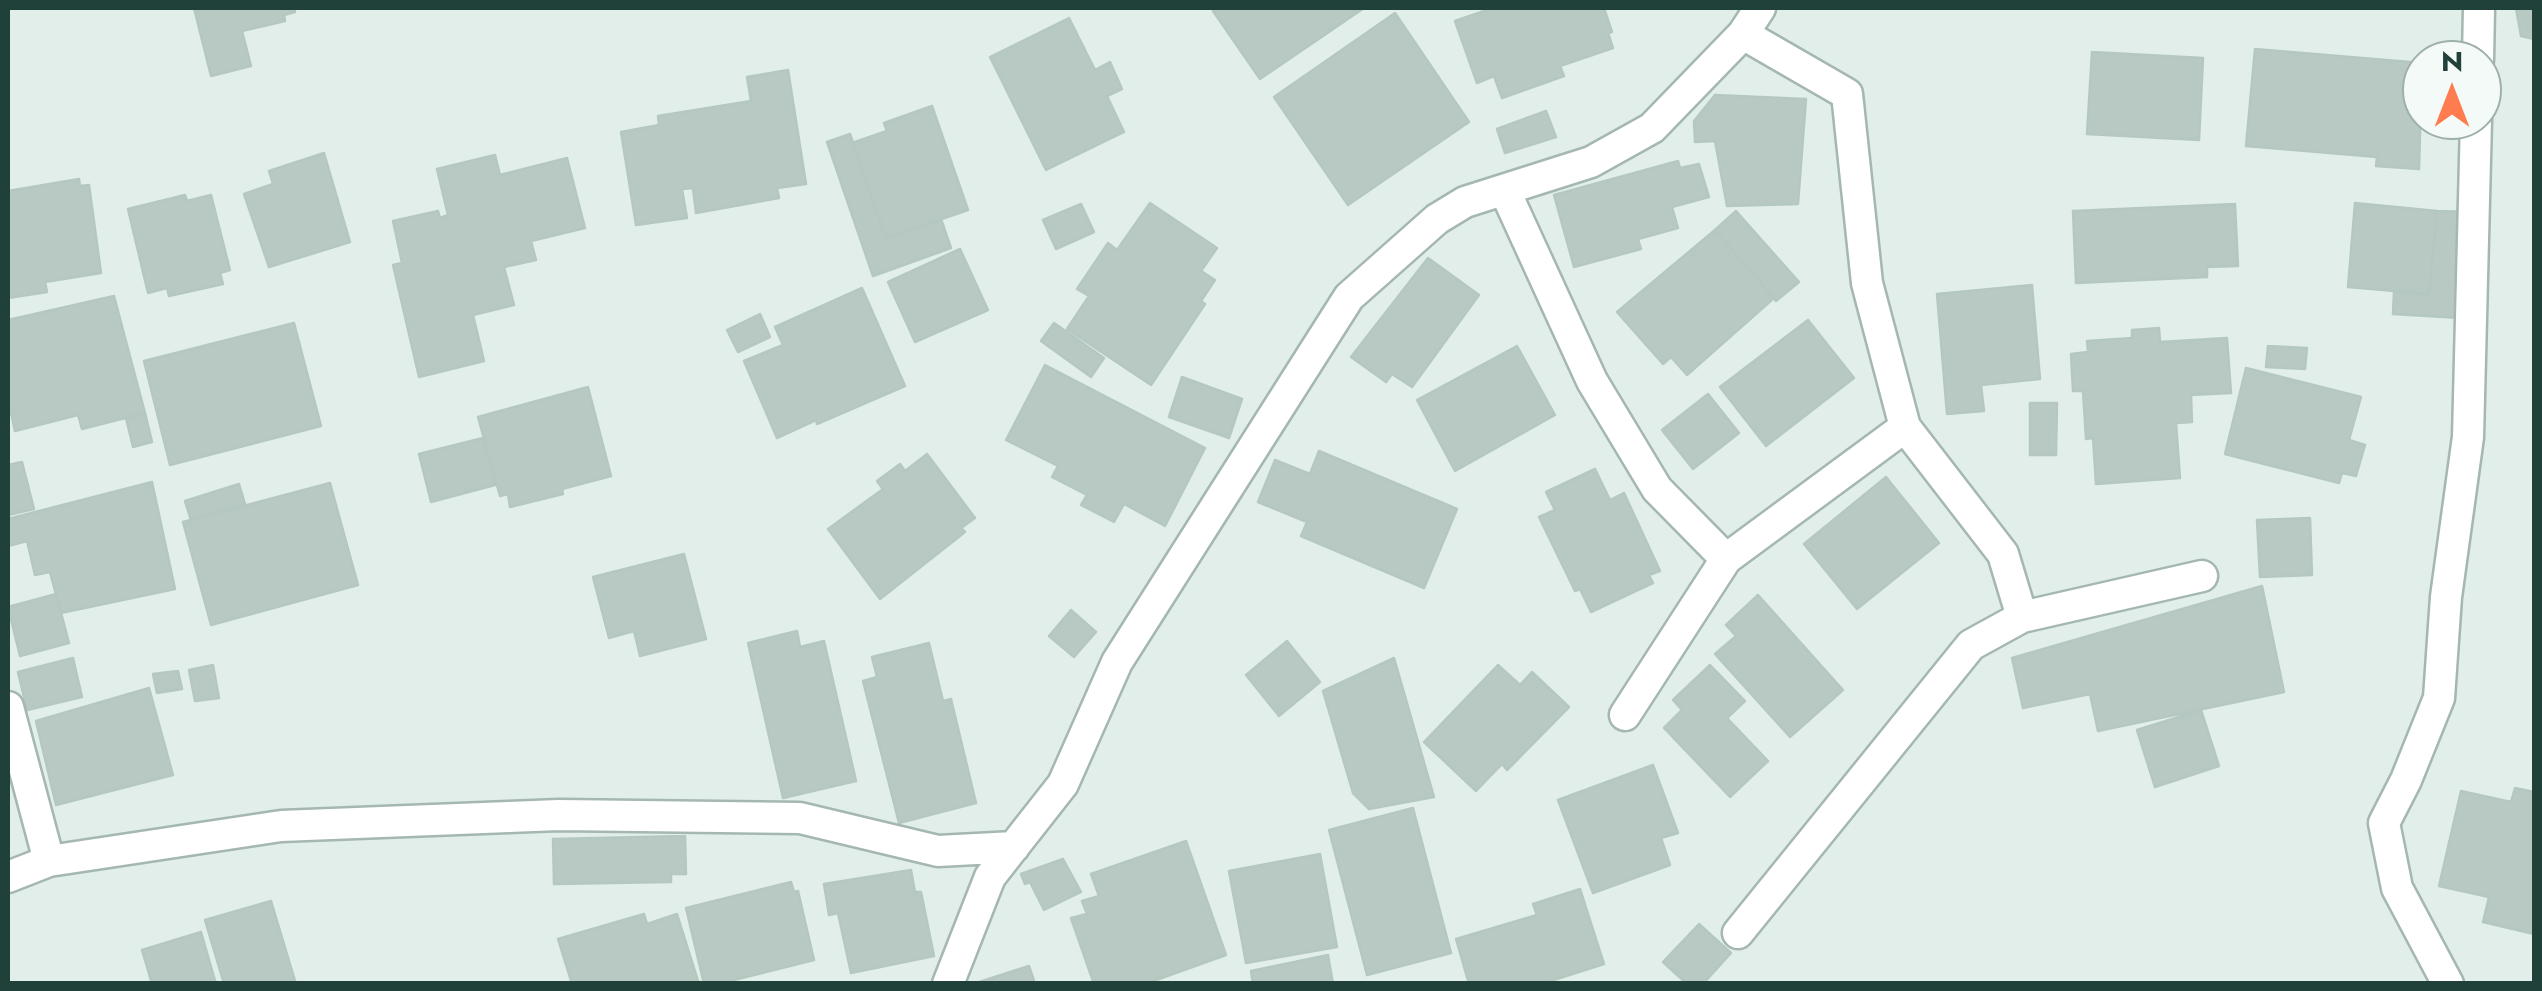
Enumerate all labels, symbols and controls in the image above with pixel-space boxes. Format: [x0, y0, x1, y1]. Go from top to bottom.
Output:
north arrow [2402, 40, 2502, 140]
text: N [2441, 41, 2463, 82]

